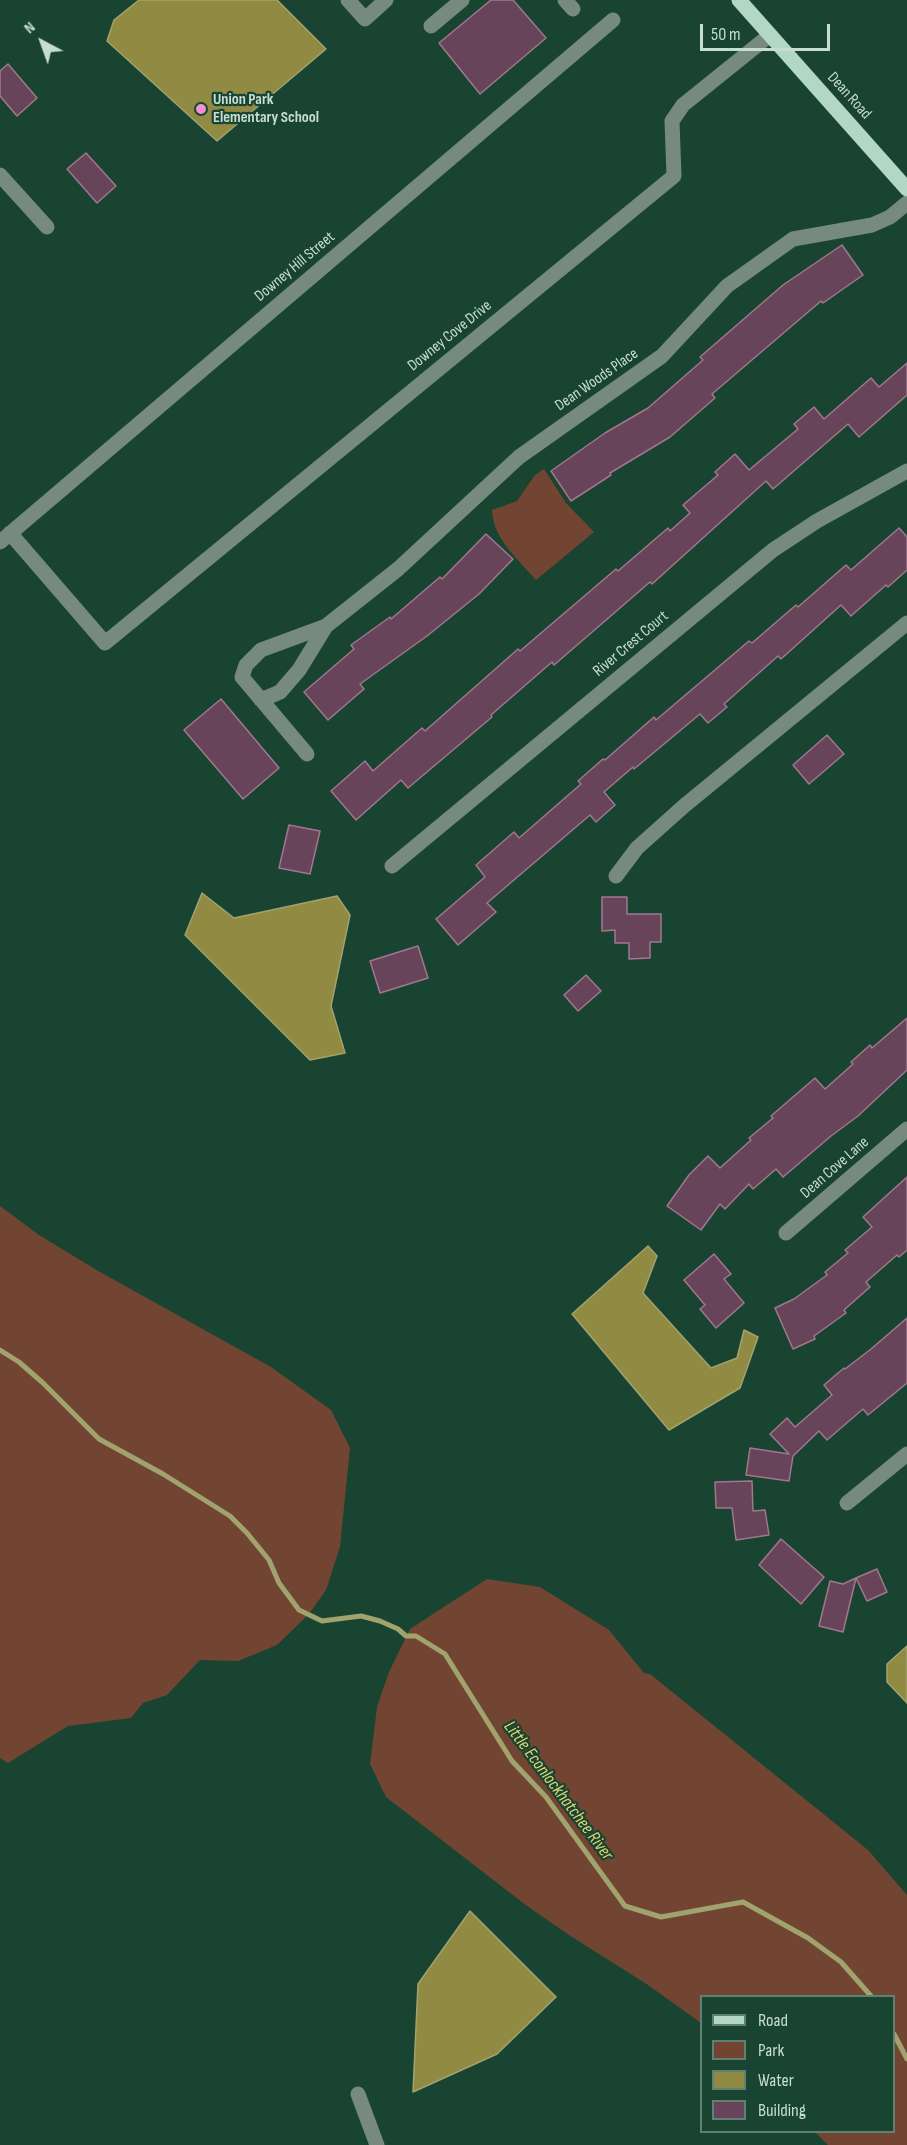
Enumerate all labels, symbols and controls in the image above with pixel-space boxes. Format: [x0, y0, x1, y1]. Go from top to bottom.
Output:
north arrow [12, 12, 72, 72]
scale bar [703, 12, 834, 50]
text: N [20, 18, 39, 38]
text: 50 m [711, 24, 741, 45]
street label: Dean Road [823, 69, 875, 123]
place label: Union Park Elementary School [213, 90, 319, 128]
marker: Union Park Elementary School [194, 102, 208, 116]
street label: Downey Hill Street [251, 228, 339, 306]
street label: Downey Cove Drive [404, 296, 496, 376]
street label: Dean Woods Place [552, 344, 642, 416]
street label: River Crest Court [589, 607, 673, 681]
street label: Dean Cove Lane [797, 1133, 873, 1203]
water label: Little Econlockhatchee River [499, 1717, 617, 1865]
legend [700, 1995, 895, 2133]
text: Road [758, 2010, 788, 2031]
text: Park [758, 2040, 784, 2061]
text: Water [758, 2070, 794, 2091]
text: Building [758, 2100, 806, 2121]

